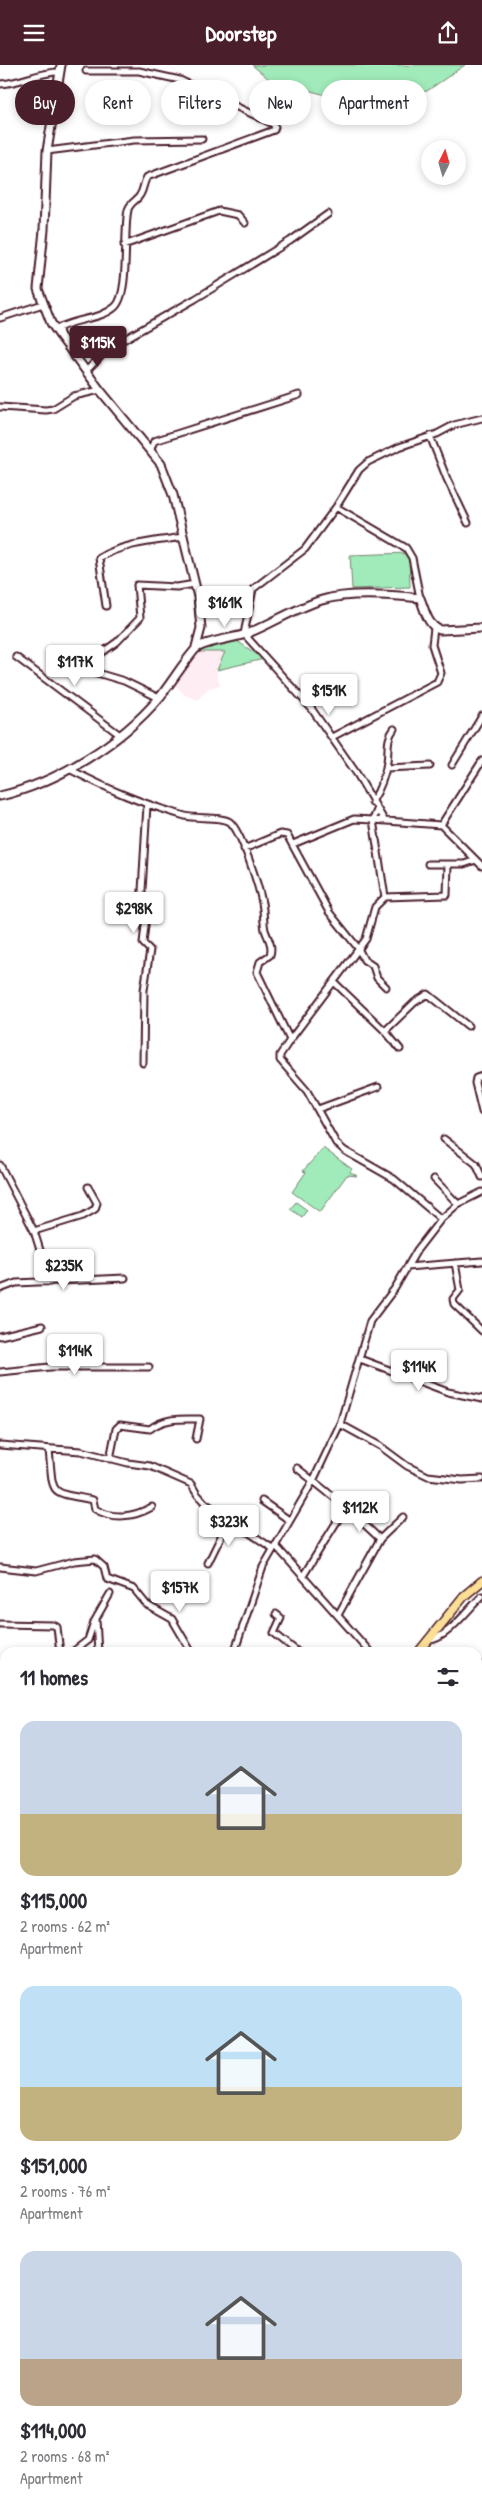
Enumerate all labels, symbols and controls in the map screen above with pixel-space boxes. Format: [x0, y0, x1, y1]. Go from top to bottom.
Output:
text: Doorstep [206, 18, 276, 48]
icon: menu [20, 19, 48, 47]
icon: share [434, 19, 462, 47]
chip: Buy [15, 80, 75, 125]
chip: Rent [85, 80, 151, 125]
chip: Filters [161, 80, 239, 125]
chip: New [249, 80, 311, 125]
chip: Apartment [321, 80, 427, 125]
north arrow [421, 140, 466, 185]
map controls [421, 140, 466, 185]
pin: $115K [63, 325, 133, 368]
text: $115K [81, 331, 115, 353]
pin: $161K [190, 585, 260, 628]
text: $161K [208, 591, 242, 613]
pin: $117K [40, 645, 110, 687]
text: $117K [57, 650, 93, 672]
pin: $151K [294, 673, 364, 716]
text: $151K [312, 679, 346, 701]
pin: $298K [99, 891, 169, 934]
text: $298K [116, 897, 152, 919]
pin: $235K [29, 1249, 99, 1291]
text: $235K [45, 1254, 83, 1276]
pin: $114K [40, 1333, 110, 1376]
text: $114K [58, 1339, 92, 1361]
pin: $114K [384, 1349, 454, 1392]
text: $114K [402, 1355, 436, 1377]
pin: $112K [325, 1491, 395, 1533]
text: $112K [342, 1496, 378, 1518]
pin: $323K [194, 1505, 264, 1547]
text: $323K [210, 1510, 248, 1532]
pin: $157K [145, 1571, 215, 1613]
text: $157K [162, 1576, 198, 1598]
text: 11 homes [20, 1663, 88, 1692]
icon: filters [434, 1663, 462, 1691]
icon: home [196, 1753, 286, 1843]
text: $115,000 [20, 1886, 87, 1915]
text: 2 rooms · 62 m² [20, 1915, 110, 1937]
text: Apartment [20, 1937, 83, 1959]
icon: home [196, 2018, 286, 2108]
text: $151,000 [20, 2151, 87, 2180]
text: 2 rooms · 76 m² [20, 2180, 110, 2202]
text: Apartment [20, 2202, 83, 2224]
icon: home [196, 2283, 286, 2373]
text: $114,000 [20, 2416, 86, 2445]
text: 2 rooms · 68 m² [20, 2445, 109, 2467]
text: Apartment [20, 2467, 83, 2489]

